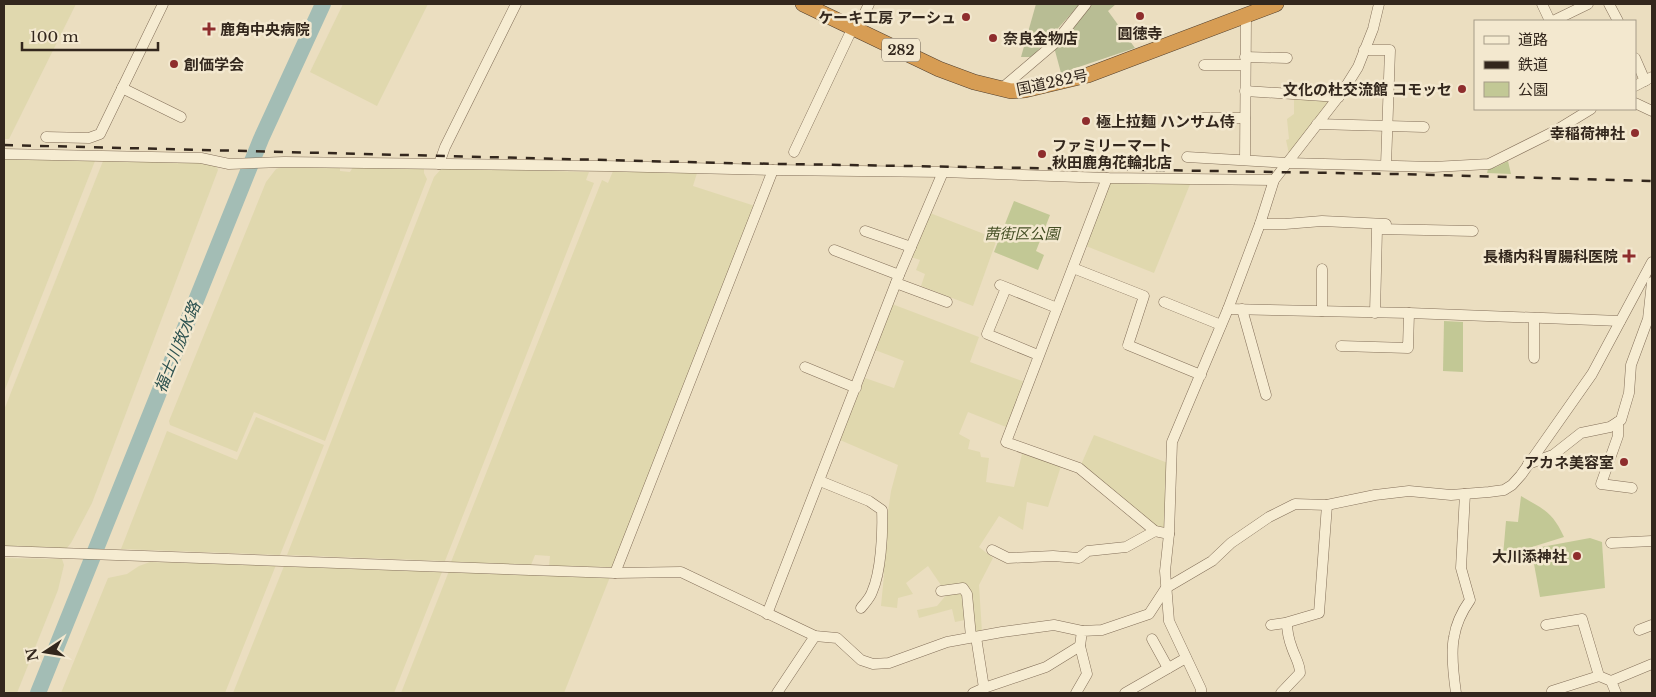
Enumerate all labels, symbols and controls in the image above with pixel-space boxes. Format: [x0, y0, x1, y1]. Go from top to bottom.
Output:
place label: ケーキ工房 アーシュ [818, 8, 956, 27]
marker: 圓徳寺 [1134, 10, 1146, 22]
marker: ケーキ工房 アーシュ [960, 11, 972, 23]
scale bar [22, 20, 159, 52]
place label: 鹿角中央病院 [220, 20, 310, 39]
legend [1474, 20, 1636, 110]
marker: 鹿角中央病院 [202, 22, 216, 36]
place label: 圓徳寺 [1117, 24, 1163, 43]
text: 100 m [30, 27, 79, 46]
place label: 奈良金物店 [1003, 29, 1078, 48]
text: 道路 [1518, 30, 1548, 49]
marker: 奈良金物店 [987, 32, 999, 44]
road number: 282 [882, 38, 920, 62]
place label: 創価学会 [184, 55, 244, 74]
text: 鉄道 [1518, 55, 1548, 74]
marker: 創価学会 [168, 58, 180, 70]
street label: 国道282号 [1015, 65, 1089, 99]
place label: 文化の杜交流館 コモッセ [1283, 80, 1452, 99]
text: 公園 [1518, 80, 1548, 99]
marker: 文化の杜交流館 コモッセ [1456, 83, 1468, 95]
place label: 極上拉麺 ハンサム侍 [1096, 112, 1235, 131]
marker: 極上拉麺 ハンサム侍 [1080, 115, 1092, 127]
place label: 幸稲荷神社 [1550, 124, 1625, 143]
marker: 幸稲荷神社 [1629, 127, 1641, 139]
place label: ファミリーマート 秋田鹿角花輪北店 [1052, 136, 1172, 172]
marker: ファミリーマート 秋田鹿角花輪北店 [1036, 148, 1048, 160]
park label: 茜街区公園 [984, 224, 1061, 243]
place label: 長橋内科胃腸科医院 [1483, 247, 1618, 266]
marker: 長橋内科胃腸科医院 [1622, 249, 1636, 263]
water label: 福士川放水路 [150, 297, 205, 395]
place label: アカネ美容室 [1524, 453, 1614, 472]
marker: アカネ美容室 [1618, 456, 1630, 468]
place label: 大川添神社 [1492, 547, 1567, 566]
marker: 大川添神社 [1571, 550, 1583, 562]
north arrow [20, 627, 70, 677]
text: N [22, 646, 42, 663]

